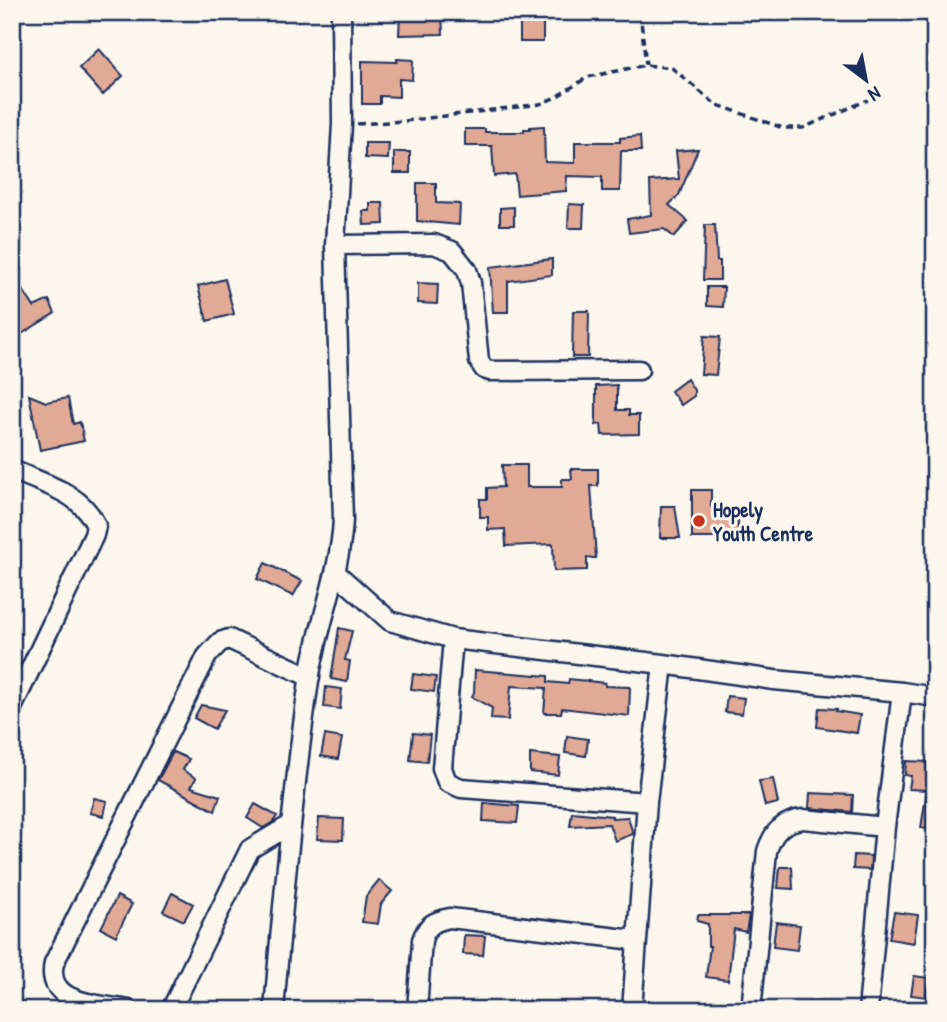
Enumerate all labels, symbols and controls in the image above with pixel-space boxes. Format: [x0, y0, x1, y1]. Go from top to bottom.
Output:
north arrow [832, 46, 902, 116]
text: N [864, 81, 886, 108]
place label: Hopely Youth Centre [713, 495, 814, 548]
marker: Hopely Youth Centre [691, 513, 707, 529]

